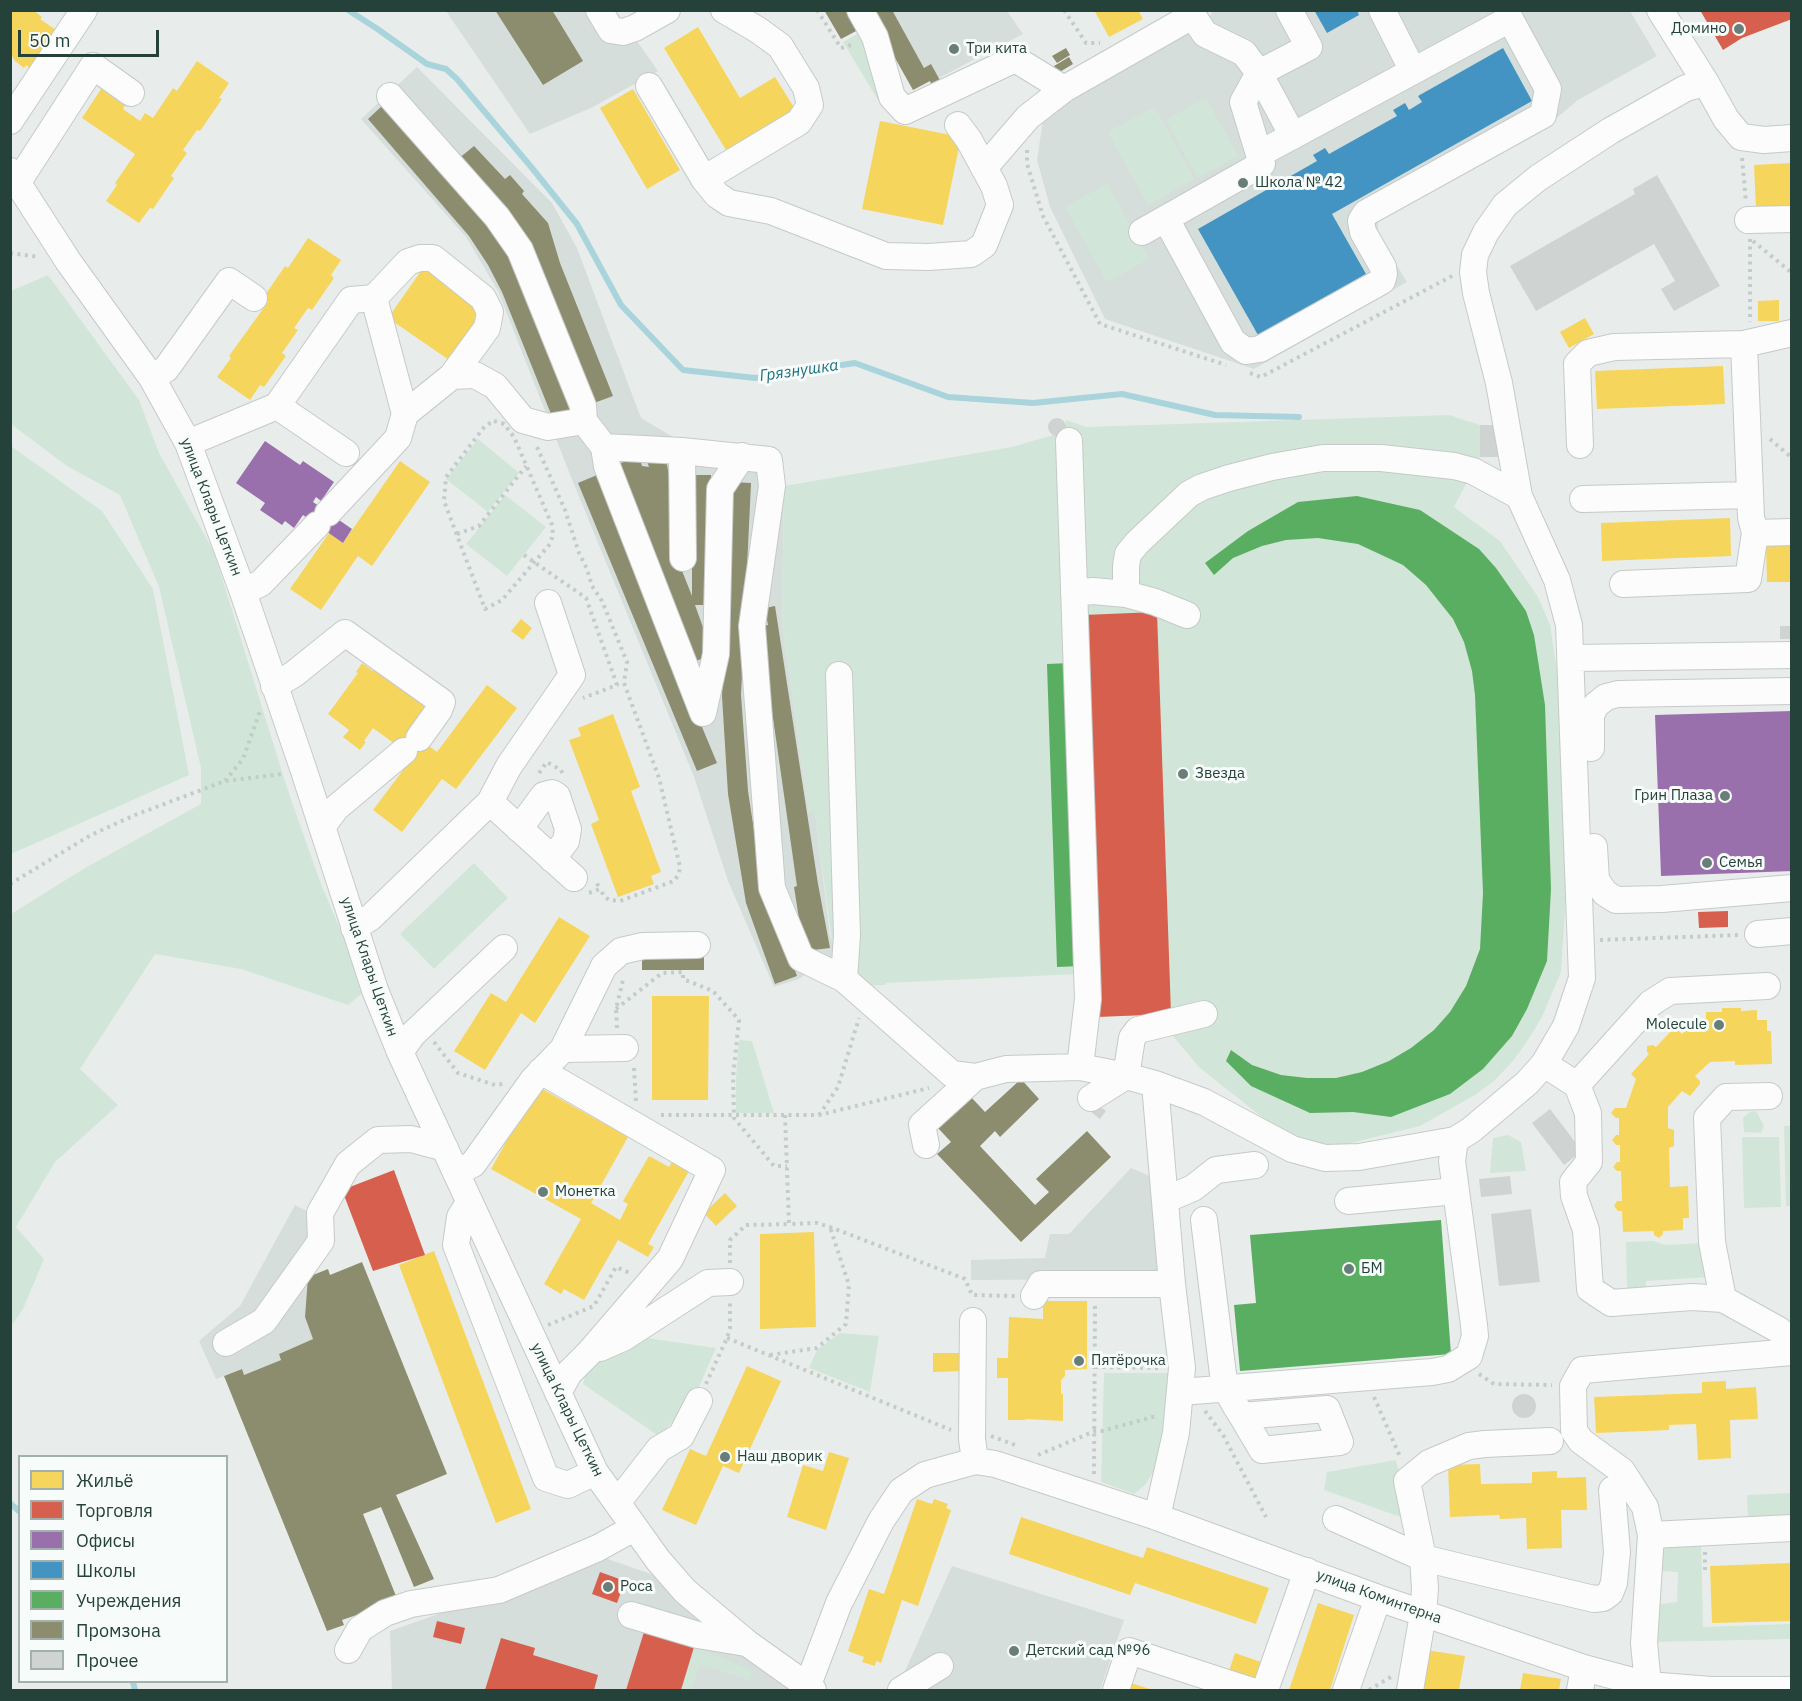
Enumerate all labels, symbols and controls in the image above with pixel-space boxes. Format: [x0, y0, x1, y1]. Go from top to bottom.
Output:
scale bar [21, 18, 162, 56]
place label: Домино [1671, 20, 1727, 38]
marker: Домино [1732, 22, 1746, 36]
text: 50 m [29, 29, 71, 52]
place label: Три кита [966, 40, 1027, 58]
marker: Три кита [947, 42, 961, 56]
place label: Школа № 42 [1255, 174, 1343, 192]
marker: Школа № 42 [1236, 176, 1250, 190]
water label: Грязнушка [758, 356, 840, 386]
street label: улица Клары Цеткин [176, 435, 246, 579]
place label: Звезда [1195, 765, 1245, 783]
marker: Звезда [1176, 767, 1190, 781]
place label: Грин Плаза [1634, 787, 1713, 805]
marker: Грин Плаза [1718, 789, 1732, 803]
place label: Семья [1719, 854, 1763, 872]
marker: Семья [1700, 856, 1714, 870]
street label: улица Клары Цеткин [337, 895, 401, 1039]
place label: Molecule [1646, 1016, 1707, 1034]
marker: Molecule [1712, 1018, 1726, 1032]
place label: Монетка [555, 1183, 616, 1201]
marker: Монетка [536, 1185, 550, 1199]
place label: БМ [1361, 1260, 1383, 1278]
marker: БМ [1342, 1262, 1356, 1276]
street label: улица Клары Цеткин [527, 1340, 607, 1480]
place label: Пятёрочка [1091, 1352, 1166, 1370]
marker: Пятёрочка [1072, 1354, 1086, 1368]
place label: Наш дворик [737, 1448, 823, 1466]
marker: Наш дворик [718, 1450, 732, 1464]
legend [18, 1455, 228, 1683]
text: Жильё [76, 1469, 133, 1492]
text: Торговля [76, 1499, 153, 1522]
text: Офисы [76, 1529, 135, 1552]
text: Школы [76, 1559, 136, 1582]
street label: улица Коминтерна [1314, 1566, 1444, 1628]
place label: Роса [620, 1578, 653, 1596]
marker: Роса [601, 1580, 615, 1594]
text: Учреждения [76, 1589, 181, 1612]
text: Промзона [76, 1619, 161, 1642]
place label: Детский сад №96 [1026, 1642, 1151, 1660]
marker: Детский сад №96 [1007, 1644, 1021, 1658]
text: Прочее [76, 1649, 138, 1672]

